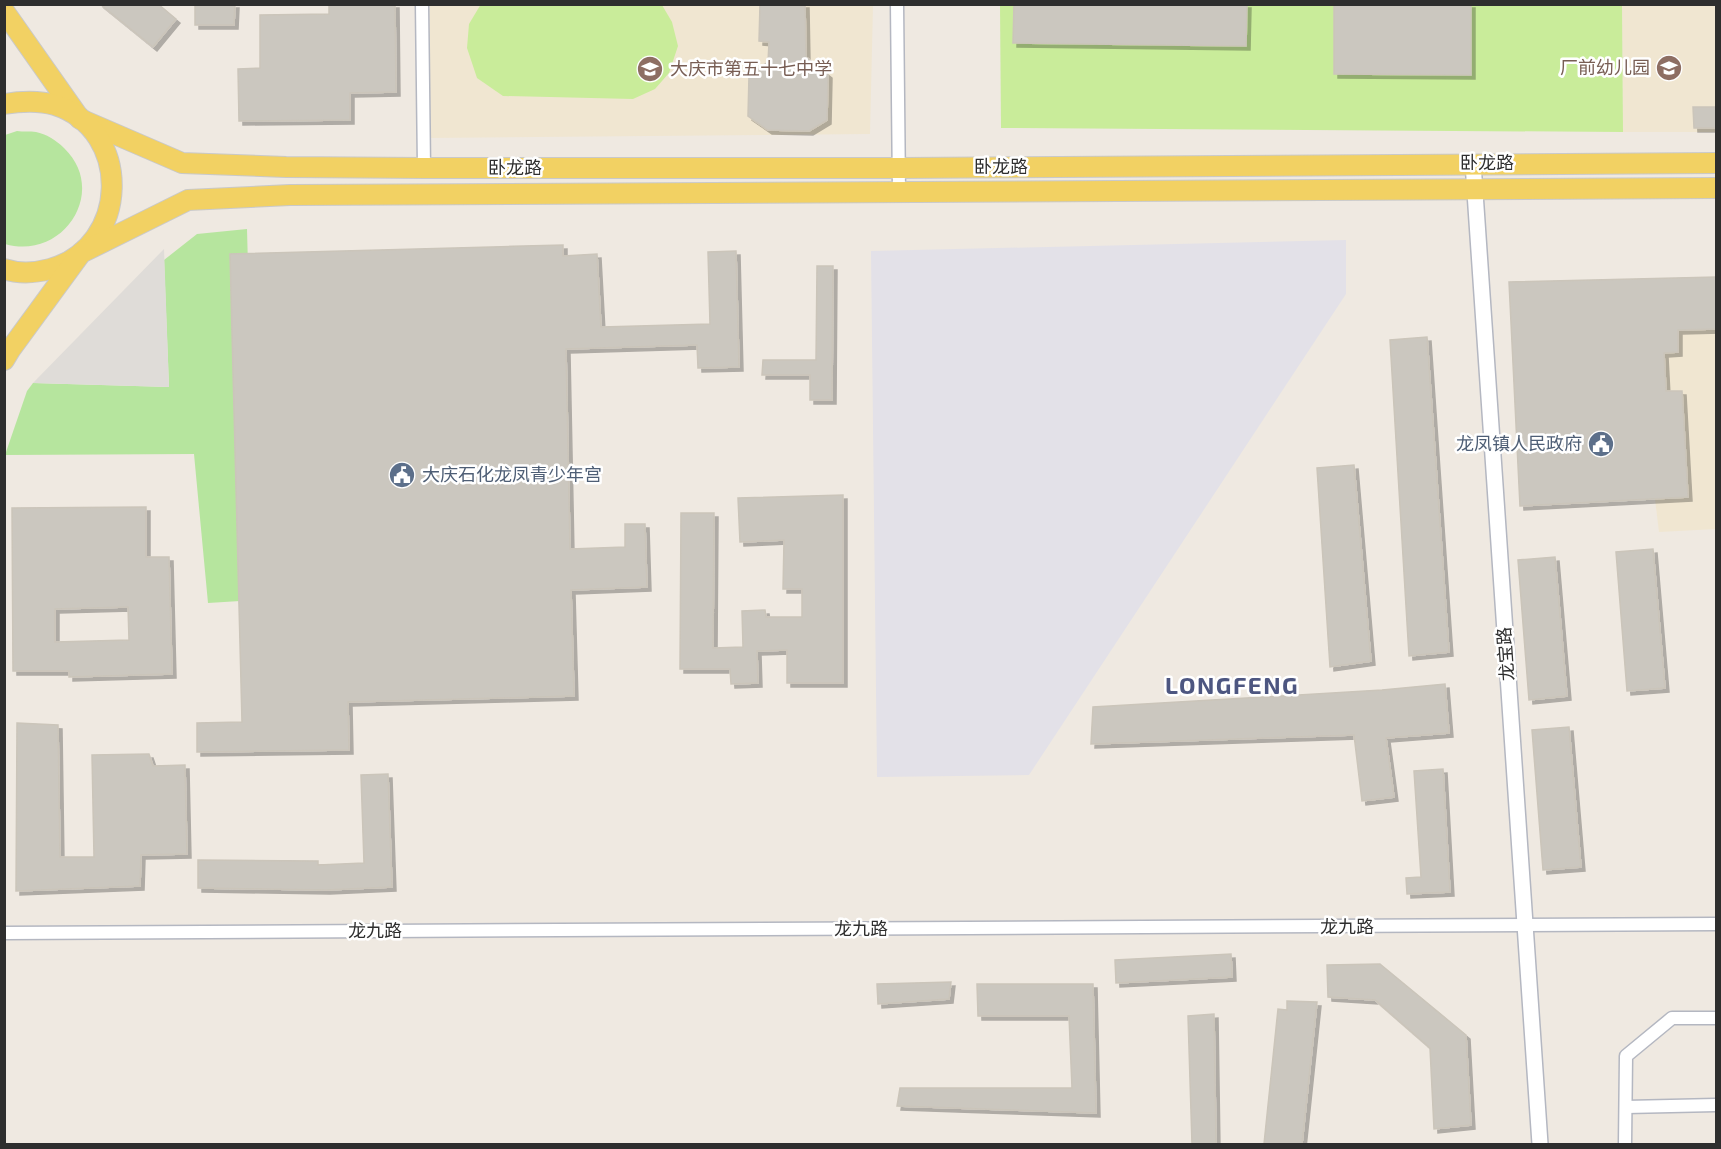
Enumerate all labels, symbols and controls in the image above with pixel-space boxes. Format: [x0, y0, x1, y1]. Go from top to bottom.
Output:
school or university icon: 厂前幼儿园 [1654, 53, 1684, 83]
school or university icon: 大庆市第五十七中学 [635, 54, 665, 84]
place label: 厂前幼儿园 [1560, 56, 1650, 78]
place label: 大庆市第五十七中学 [670, 57, 832, 79]
street label: 卧龙路 [1460, 151, 1514, 173]
street label: 卧龙路 [974, 155, 1028, 177]
street label: 卧龙路 [488, 156, 542, 178]
public building icon: 龙凤镇人民政府 [1586, 429, 1616, 459]
place label: 龙凤镇人民政府 [1456, 432, 1582, 454]
public building icon: 大庆石化龙凤青少年宫 [387, 460, 417, 490]
place label: 大庆石化龙凤青少年宫 [422, 463, 602, 485]
street label: 龙宝路 [1492, 626, 1518, 682]
district label: LONGFENG [1165, 670, 1299, 699]
street label: 龙九路 [1320, 915, 1374, 937]
street label: 龙九路 [834, 917, 888, 939]
street label: 龙九路 [348, 919, 402, 941]

